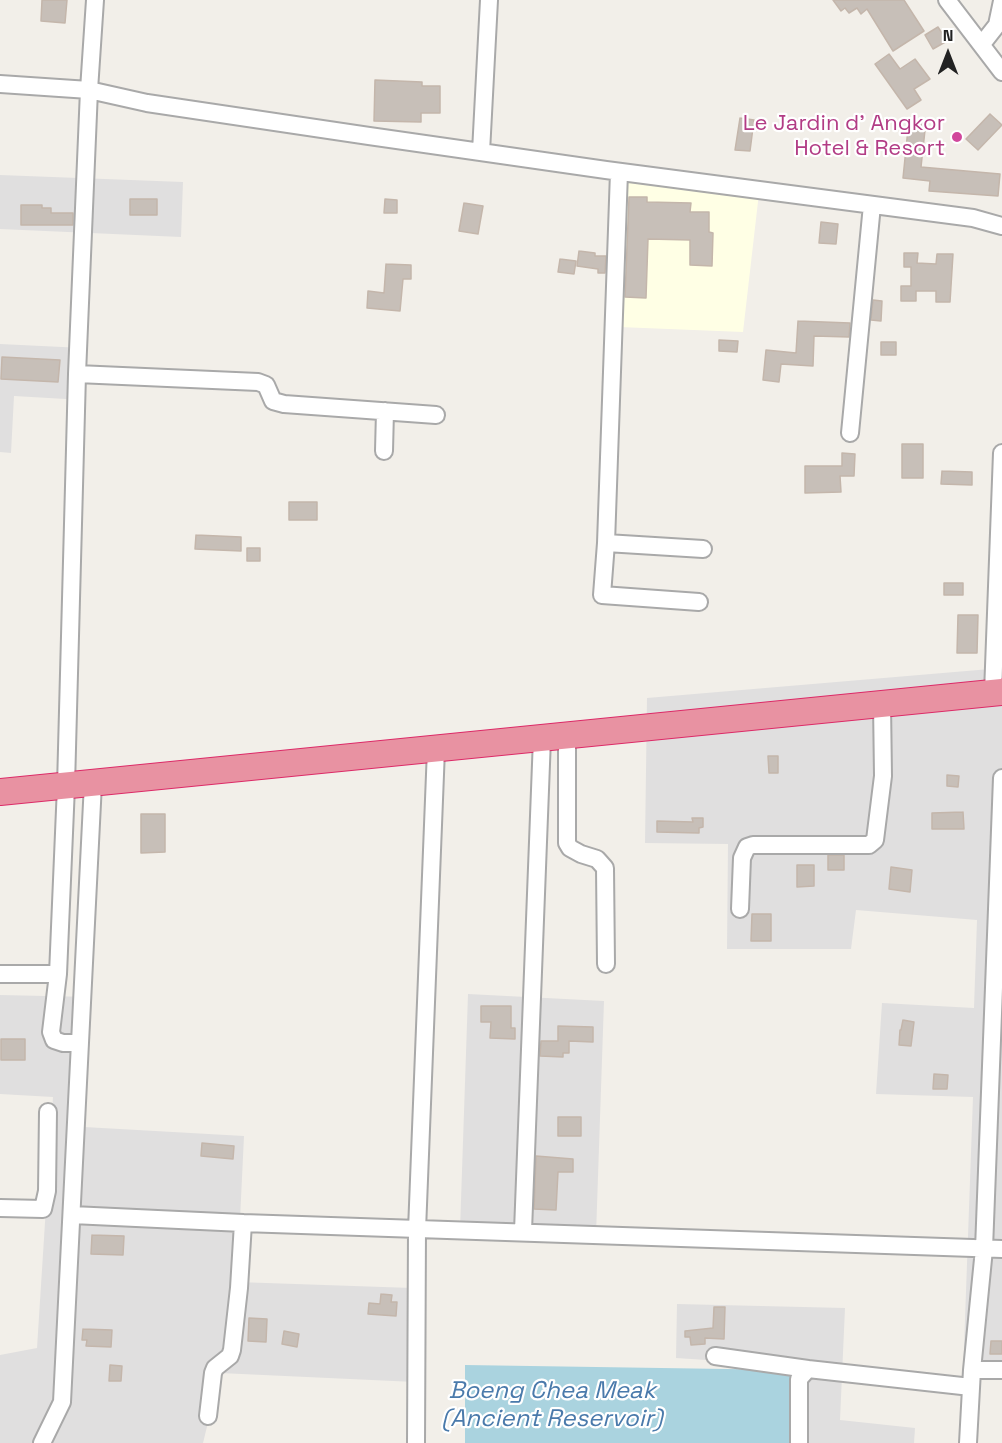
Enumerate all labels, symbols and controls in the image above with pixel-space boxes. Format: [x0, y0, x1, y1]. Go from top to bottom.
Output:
north arrow [918, 24, 978, 84]
text: N [943, 25, 953, 46]
place label: Le Jardin d' Angkor Hotel & Resort [743, 111, 945, 162]
marker: Le Jardin d' Angkor Hotel & Resort [950, 130, 964, 144]
water label: Boeng Chea Meak (Ancient Reservoir) [441, 1377, 663, 1433]

